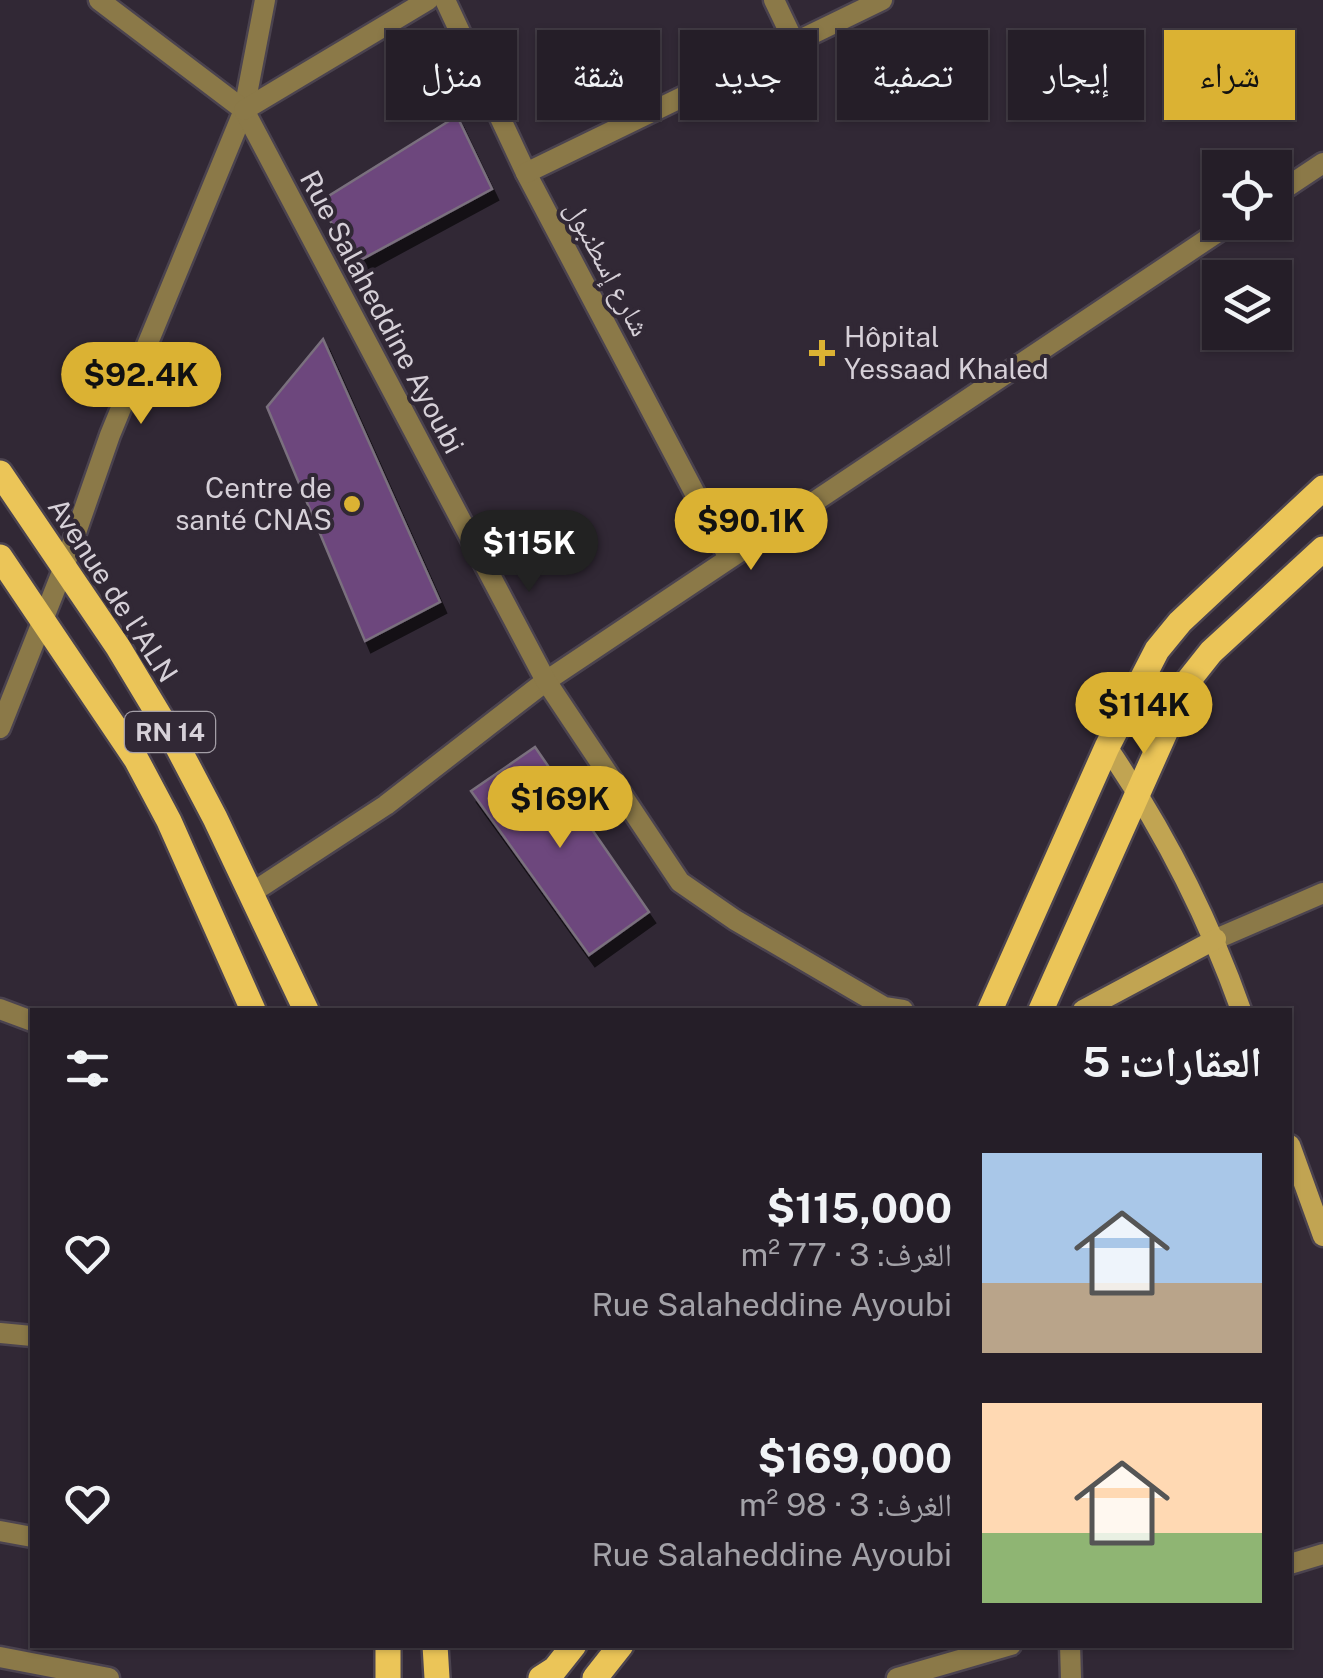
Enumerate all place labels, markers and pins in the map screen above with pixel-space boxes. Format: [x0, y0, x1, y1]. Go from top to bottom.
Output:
place label: Hôpital Yessaad Khaled [844, 320, 1049, 385]
marker: Hôpital Yessaad Khaled [809, 340, 835, 366]
pin: $92.4K [60, 342, 222, 427]
place label: Centre de santé CNAS [175, 471, 332, 536]
pin: $90.1K [670, 488, 832, 573]
marker: Centre de santé CNAS [341, 493, 363, 515]
pin: $115K [459, 510, 599, 595]
pin: $114K [1074, 672, 1214, 757]
pin: $169K [490, 766, 630, 851]

